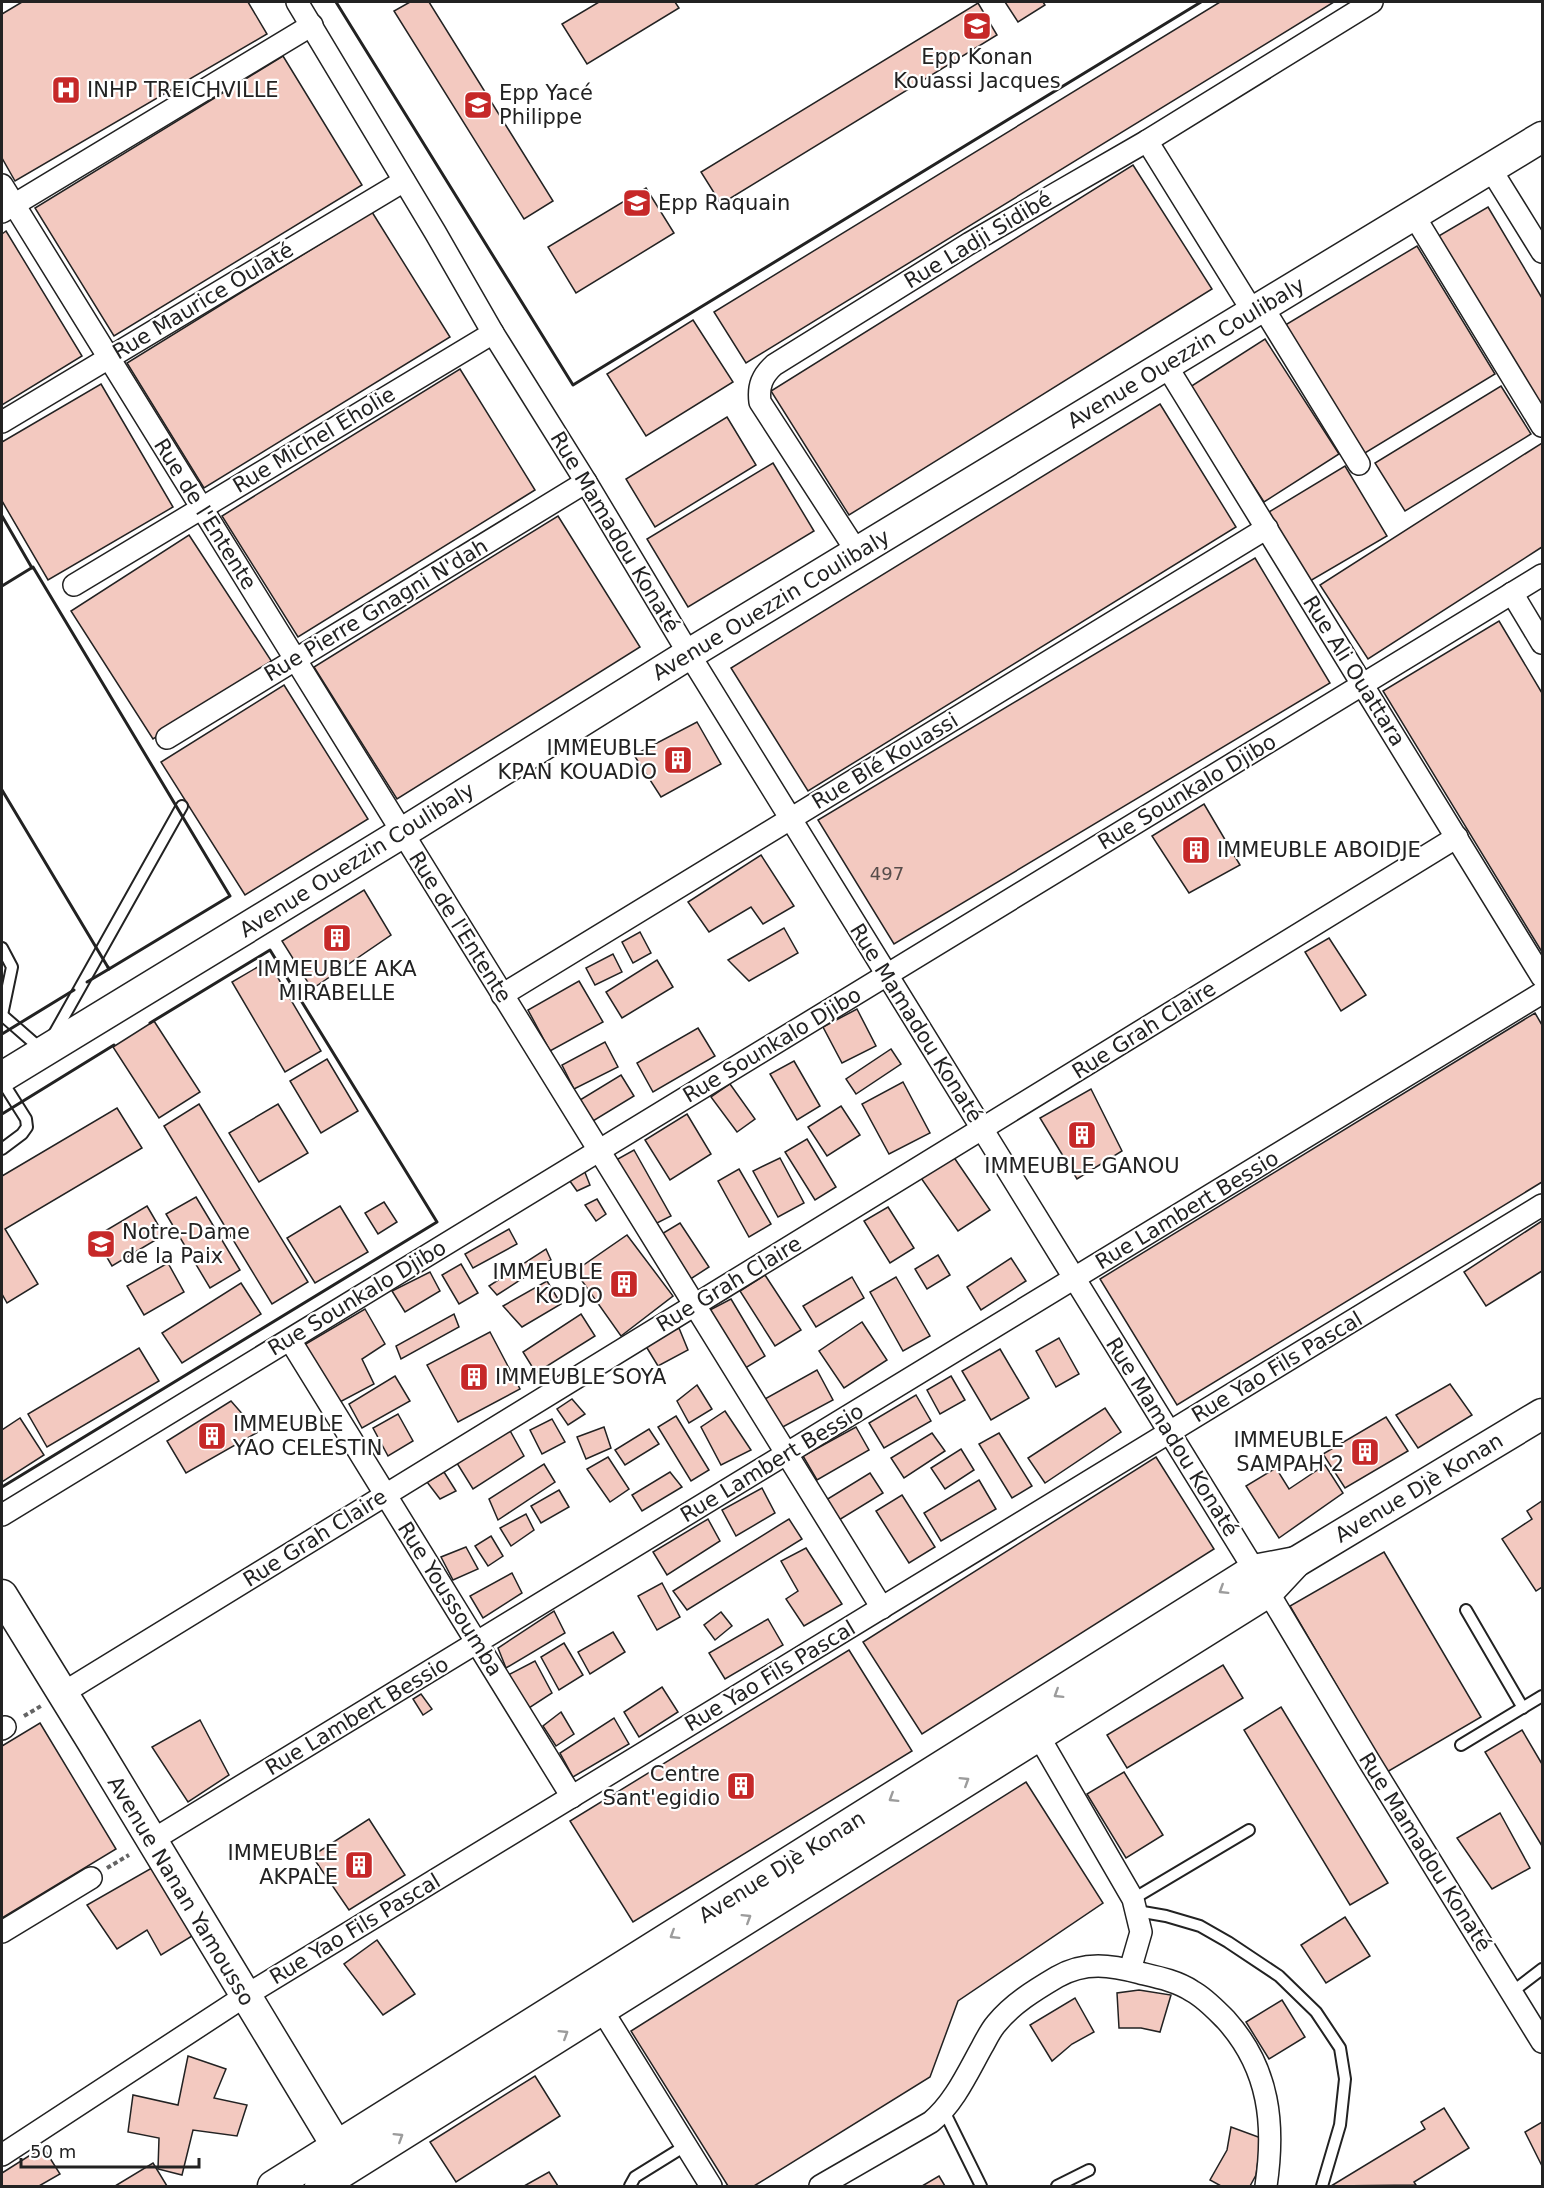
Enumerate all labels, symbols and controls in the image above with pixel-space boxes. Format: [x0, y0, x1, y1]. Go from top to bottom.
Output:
school or university icon: Epp Konan Kouassi Jacques [961, 10, 993, 42]
place label: Epp Konan Kouassi Jacques [893, 45, 1061, 93]
hospital icon: INHP TREICHVILLE [50, 74, 82, 106]
place label: INHP TREICHVILLE [87, 78, 279, 102]
place label: Epp Yacé Philippe [499, 81, 593, 129]
school or university icon: Epp Yacé Philippe [462, 89, 494, 121]
school or university icon: Epp Raquain [621, 187, 653, 219]
street label: Rue Ladji Sidibé [900, 187, 1056, 293]
place label: Epp Raquain [658, 191, 790, 215]
street label: Rue Maurice Oulaté [108, 238, 298, 364]
street label: Avenue Ouezzin Coulibaly [1063, 273, 1309, 433]
street label: Rue Michel Eholie [229, 382, 399, 498]
street label: Rue Mamadou Konaté [546, 427, 684, 637]
street label: Rue de l'Entente [149, 434, 261, 594]
street label: Avenue Ouezzin Coulibaly [648, 525, 894, 685]
street label: Rue Pierre Gnagni N'dah [260, 534, 492, 686]
street label: Rue Ali Ouattara [1298, 591, 1410, 751]
street label: Rue Blé Kouassi [808, 708, 962, 814]
street label: Rue Sounkalo Djibo [1094, 729, 1280, 855]
place label: IMMEUBLE KPAN KOUADIO [497, 736, 657, 784]
building icon: IMMEUBLE KPAN KOUADIO [662, 744, 694, 776]
street label: Avenue Ouezzin Coulibaly [235, 778, 479, 942]
building icon: IMMEUBLE ABOIDJE [1180, 834, 1212, 866]
place label: IMMEUBLE ABOIDJE [1217, 838, 1421, 862]
street label: Rue de l'Entente [404, 847, 516, 1007]
house number: 497 [870, 863, 904, 884]
street label: Rue Mamadou Konaté [845, 919, 987, 1127]
building icon: IMMEUBLE AKA MIRABELLE [321, 922, 353, 954]
place label: IMMEUBLE AKA MIRABELLE [257, 957, 417, 1005]
street label: Rue Grah Claire [1068, 976, 1220, 1084]
street label: Rue Sounkalo Djibo [679, 982, 865, 1108]
building icon: IMMEUBLE GANOU [1066, 1119, 1098, 1151]
street label: Rue Lambert Bessio [1091, 1146, 1283, 1274]
place label: IMMEUBLE GANOU [984, 1154, 1180, 1178]
place label: Notre-Dame de la Paix [122, 1220, 250, 1268]
school or university icon: Notre-Dame de la Paix [85, 1228, 117, 1260]
street label: Rue Grah Claire [652, 1231, 806, 1337]
street label: Rue Sounkalo Djibo [264, 1235, 450, 1361]
place label: IMMEUBLE KODJO [493, 1260, 603, 1308]
building icon: IMMEUBLE KODJO [608, 1268, 640, 1300]
street label: Rue Yao Fils Pascal [1187, 1307, 1367, 1427]
street label: Rue Mamadou Konaté [1101, 1333, 1243, 1541]
building icon: IMMEUBLE SOYA [458, 1361, 490, 1393]
place label: IMMEUBLE SOYA [495, 1365, 667, 1389]
street label: Rue Lambert Bessio [676, 1399, 868, 1527]
place label: IMMEUBLE YAO CELESTIN [232, 1412, 382, 1460]
building icon: IMMEUBLE YAO CELESTIN [196, 1420, 228, 1452]
place label: IMMEUBLE SAMPAH 2 [1234, 1428, 1344, 1476]
street label: Avenue Djè Konan [1331, 1428, 1507, 1548]
building icon: IMMEUBLE SAMPAH 2 [1349, 1436, 1381, 1468]
street label: Rue Grah Claire [239, 1484, 391, 1592]
street label: Rue Youssoumba [393, 1517, 507, 1681]
one-way arrow [1218, 1582, 1229, 1593]
street label: Rue Yao Fils Pascal [680, 1616, 860, 1736]
street label: Rue Lambert Bessio [261, 1652, 453, 1780]
one-way arrow [1053, 1686, 1064, 1697]
street label: Rue Mamadou Konaté [1354, 1748, 1496, 1956]
place label: Centre Sant'egidio [602, 1762, 720, 1810]
building icon: Centre Sant'egidio [725, 1770, 757, 1802]
street label: Avenue Nanan Yamousso [103, 1772, 259, 2010]
one-way arrow [958, 1777, 969, 1788]
one-way arrow [888, 1790, 899, 1801]
street label: Avenue Djè Konan [694, 1806, 870, 1928]
place label: IMMEUBLE AKPALE [228, 1841, 338, 1889]
building icon: IMMEUBLE AKPALE [343, 1849, 375, 1881]
street label: Rue Yao Fils Pascal [265, 1869, 445, 1989]
one-way arrow [741, 1914, 751, 1926]
one-way arrow [670, 1928, 681, 1939]
one-way arrow [558, 2029, 568, 2041]
scale bar [21, 2131, 200, 2169]
one-way arrow [393, 2133, 403, 2145]
text: 50 m [30, 2141, 76, 2162]

